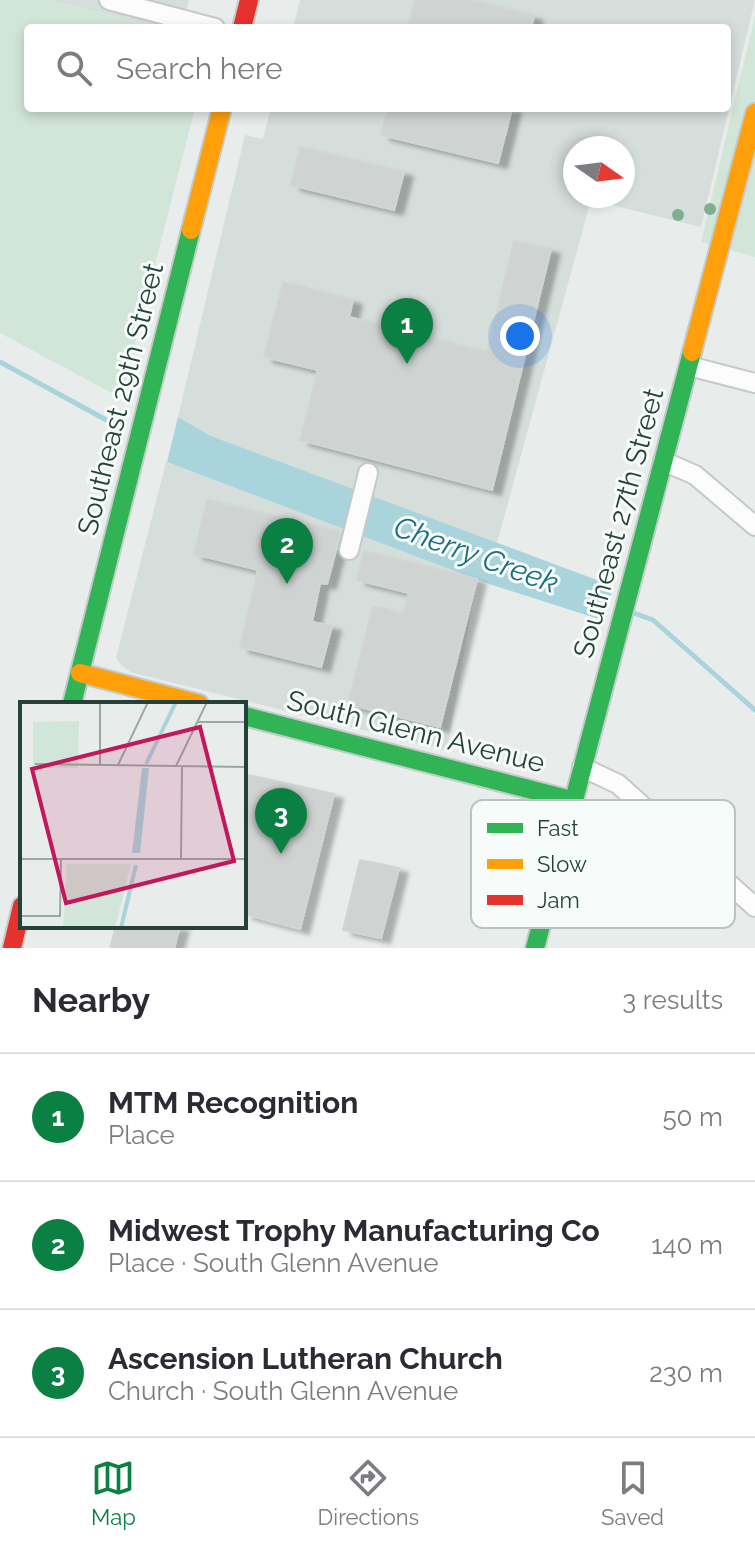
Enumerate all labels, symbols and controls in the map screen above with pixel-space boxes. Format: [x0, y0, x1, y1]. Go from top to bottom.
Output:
search box [24, 24, 731, 112]
icon: search [52, 46, 96, 90]
text: Search here [116, 51, 283, 86]
north arrow [563, 136, 635, 208]
street label: Southeast 29th Street [71, 259, 170, 539]
pin: 1 [381, 298, 433, 364]
your location [500, 316, 540, 356]
street label: Southeast 27th Street [567, 384, 671, 662]
water label: Cherry Creek [389, 509, 563, 600]
pin: 2 [261, 518, 313, 584]
street label: South Glenn Avenue [284, 683, 548, 779]
inset map [20, 702, 246, 928]
pin: 3 [255, 788, 307, 854]
legend [471, 800, 735, 928]
text: Fast [537, 815, 579, 841]
text: Slow [537, 851, 587, 877]
text: Jam [537, 887, 580, 913]
text: Nearby [32, 980, 150, 1020]
text: 3 results [622, 985, 723, 1015]
text: MTM Recognition [108, 1085, 358, 1120]
text: 1 [52, 1102, 64, 1132]
text: 50 m [662, 1102, 723, 1132]
text: Place [108, 1120, 175, 1150]
text: Midwest Trophy Manufacturing Co [108, 1213, 600, 1248]
text: 2 [51, 1230, 65, 1260]
text: 140 m [651, 1230, 723, 1260]
text: Place · South Glenn Avenue [108, 1248, 439, 1278]
text: Ascension Lutheran Church [108, 1341, 503, 1376]
text: 3 [51, 1358, 65, 1388]
text: 230 m [649, 1358, 723, 1388]
text: Church · South Glenn Avenue [108, 1376, 458, 1406]
tab: Map [91, 1456, 136, 1530]
tab: Directions [318, 1456, 419, 1530]
tab: Saved [601, 1456, 664, 1530]

